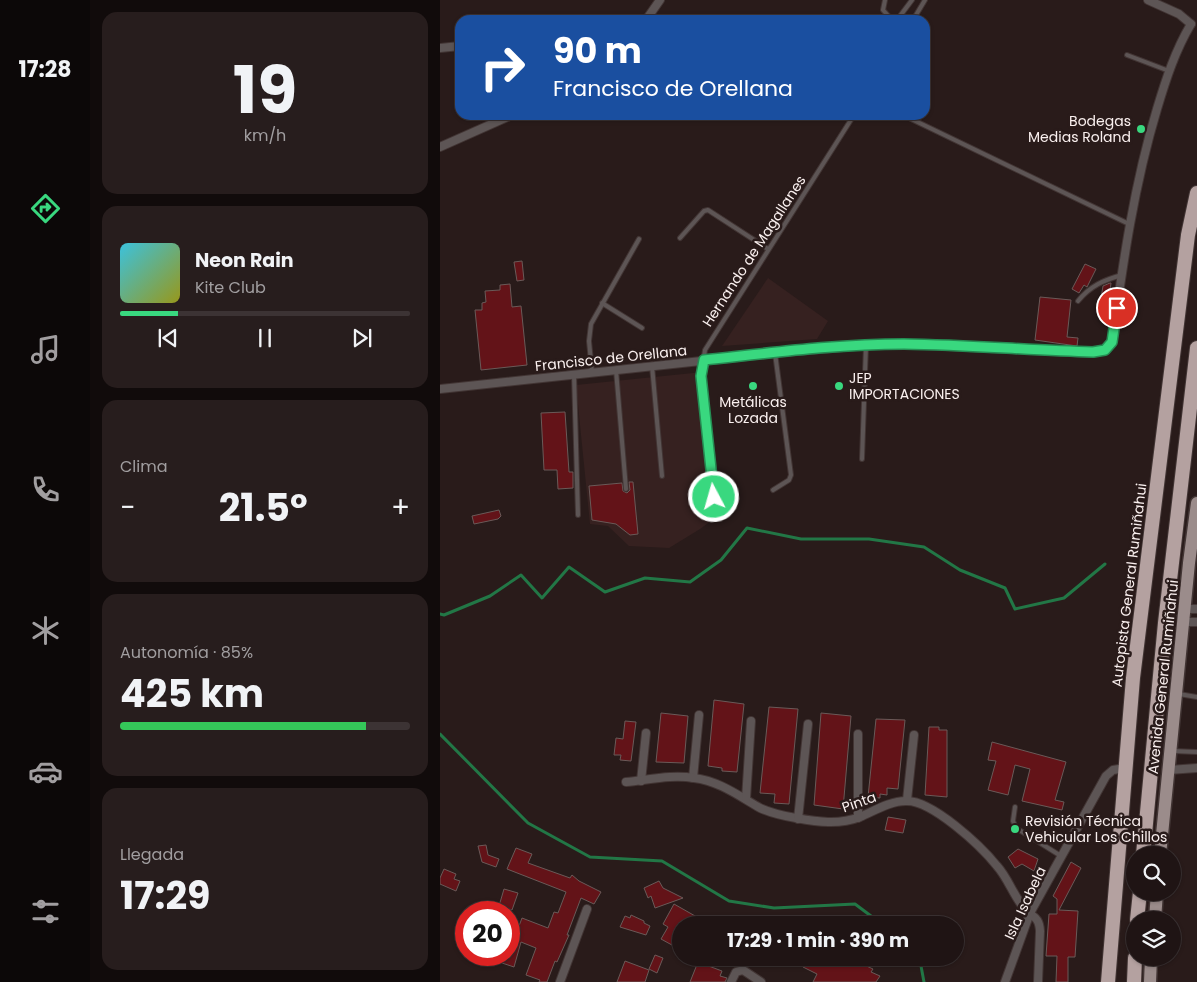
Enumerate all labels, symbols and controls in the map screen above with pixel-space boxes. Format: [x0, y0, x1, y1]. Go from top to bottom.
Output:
text: 90 m [553, 26, 642, 75]
icon: right [470, 35, 535, 100]
text: 19 [233, 45, 297, 136]
text: 17:28 [18, 54, 72, 85]
text: Francisco de Orellana [553, 73, 793, 104]
place label: Bodegas Medias Roland [1028, 111, 1131, 147]
marker: Bodegas Medias Roland [1135, 123, 1147, 135]
text: km/h [244, 124, 286, 147]
street label: Hernando de Magallanes [697, 171, 811, 331]
icon: directions [28, 191, 63, 226]
text: Neon Rain [195, 247, 294, 274]
text: Kite Club [195, 276, 266, 299]
pin [1096, 287, 1138, 329]
icon: arrive [1103, 294, 1131, 322]
icon: previous [154, 324, 182, 352]
icon: pause [251, 324, 279, 352]
icon: next [348, 324, 376, 352]
icon: music [28, 332, 63, 367]
street label: Francisco de Orellana [534, 340, 688, 376]
place label: JEP IMPORTACIONES [849, 368, 960, 404]
marker: Metálicas Lozada [747, 380, 759, 392]
marker: JEP IMPORTACIONES [833, 380, 845, 392]
place label: Metálicas Lozada [719, 392, 787, 428]
text: Clima [120, 455, 168, 478]
position arrow [687, 470, 739, 522]
icon: phone [28, 472, 63, 507]
text: 21.5° [219, 481, 308, 534]
street label: Autopista General Rumiñahui [1107, 482, 1151, 688]
text: − [120, 488, 135, 527]
text: + [391, 488, 410, 527]
street label: Avenida General Rumiñahui [1143, 579, 1183, 775]
icon: climate [28, 613, 63, 648]
text: Autonomía · 85% [120, 641, 253, 664]
text: 425 km [120, 667, 264, 720]
icon: car [28, 754, 63, 789]
street label: Pinta [839, 787, 879, 817]
place label: Revisión Técnica Vehicular Los Chillos [1025, 811, 1167, 847]
marker: Revisión Técnica Vehicular Los Chillos [1009, 823, 1021, 835]
text: Llegada [120, 843, 184, 866]
map controls [1126, 846, 1181, 966]
button: search [1126, 846, 1181, 901]
street label: Isla Isabela [999, 863, 1051, 943]
text: 17:29 [120, 869, 210, 922]
icon: filters [28, 894, 63, 929]
speed limit sign: 20 [455, 901, 520, 966]
button: layers [1126, 911, 1181, 966]
text: 17:29 · 1 min · 390 m [727, 927, 909, 954]

